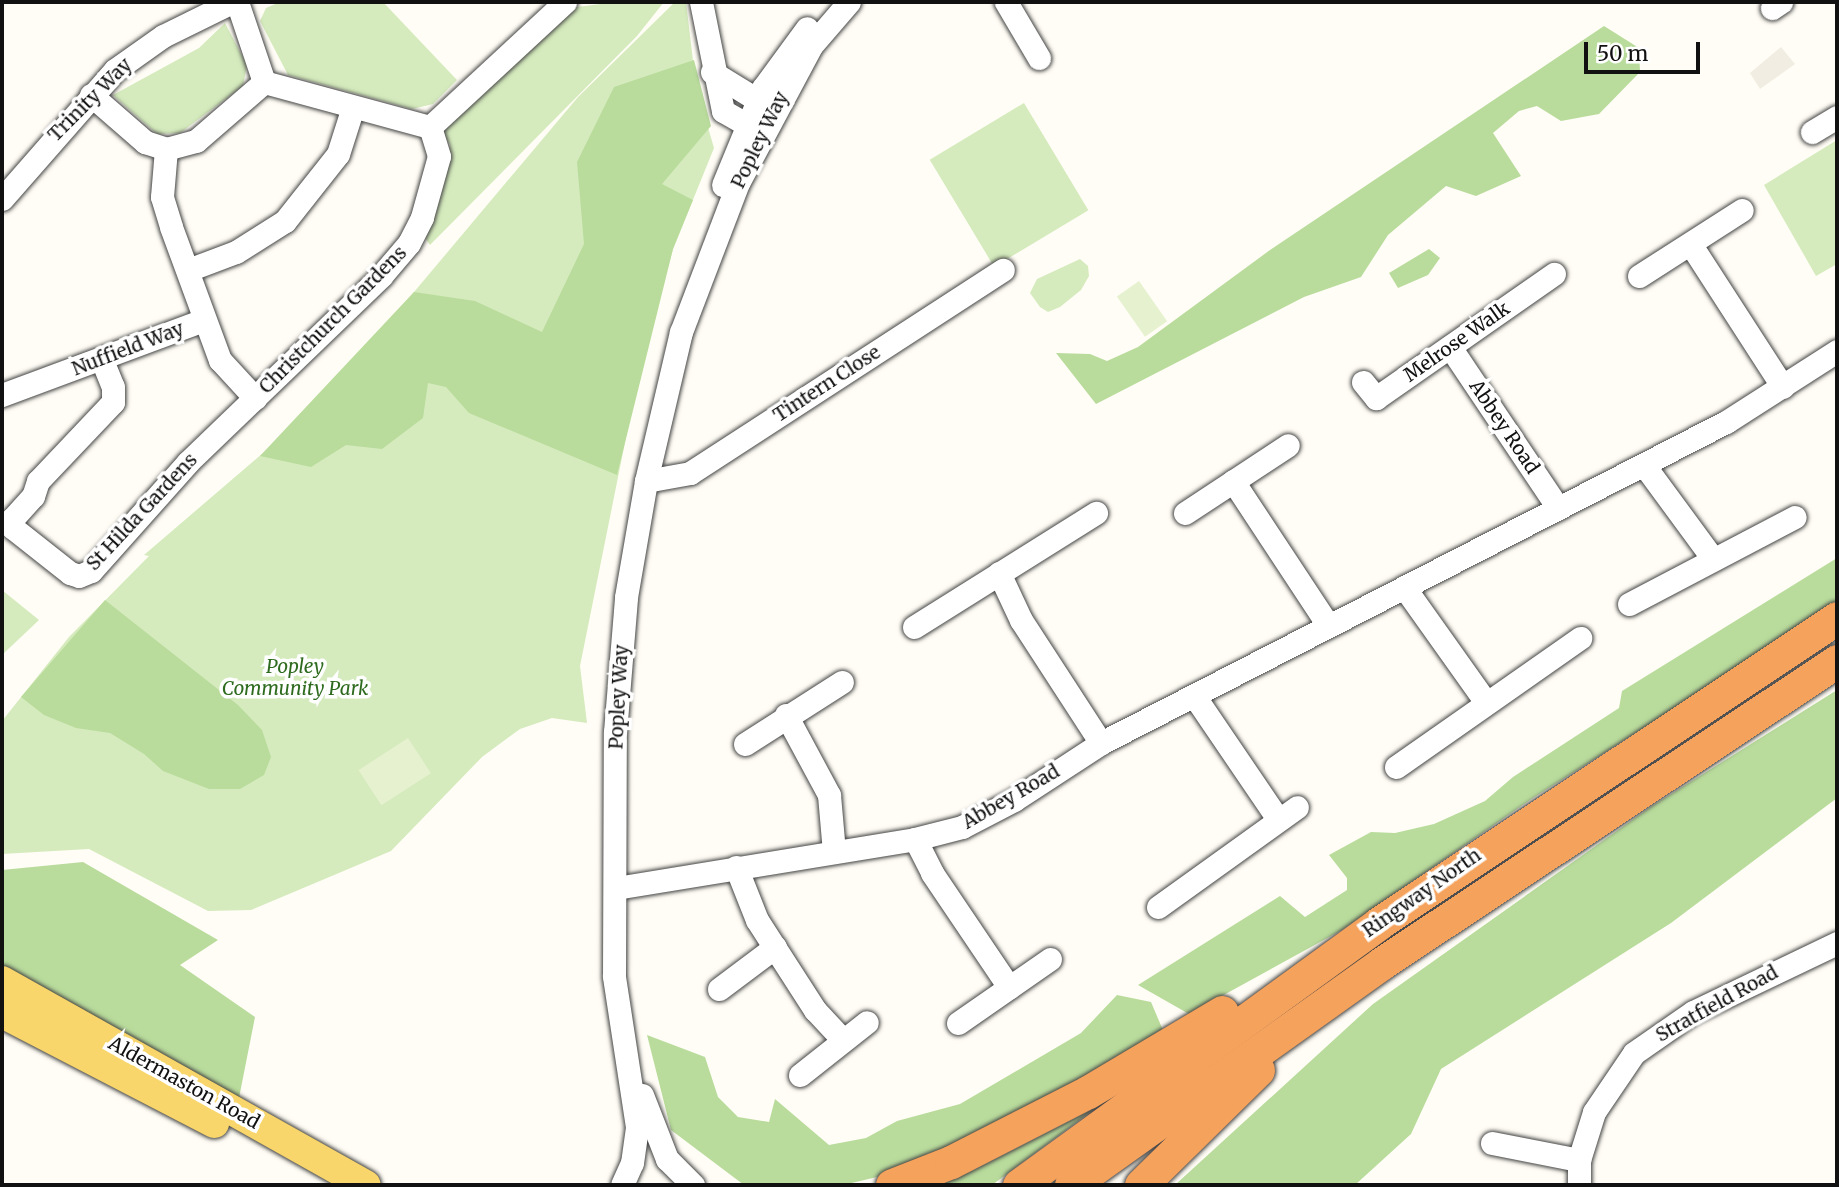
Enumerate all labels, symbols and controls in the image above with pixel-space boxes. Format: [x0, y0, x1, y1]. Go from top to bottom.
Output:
scale bar [1587, 28, 1702, 72]
text: 50 m [1597, 40, 1648, 67]
street label: Trinity Way [44, 54, 136, 146]
street label: Popley Way [727, 88, 793, 192]
street label: Christchurch Gardens [255, 242, 411, 398]
street label: Melrose Walk [1400, 297, 1514, 387]
street label: Nuffield Way [69, 317, 187, 381]
street label: Tintern Close [769, 341, 885, 427]
street label: Abbey Road [1464, 376, 1544, 478]
street label: St Hilda Gardens [82, 449, 202, 575]
street label: Popley Way [605, 644, 633, 750]
park label: Popley Community Park [222, 656, 368, 700]
street label: Abbey Road [958, 760, 1064, 834]
street label: Ringway North [1358, 844, 1486, 942]
street label: Stratfield Road [1652, 961, 1782, 1047]
street label: Aldermaston Road [104, 1032, 264, 1134]

